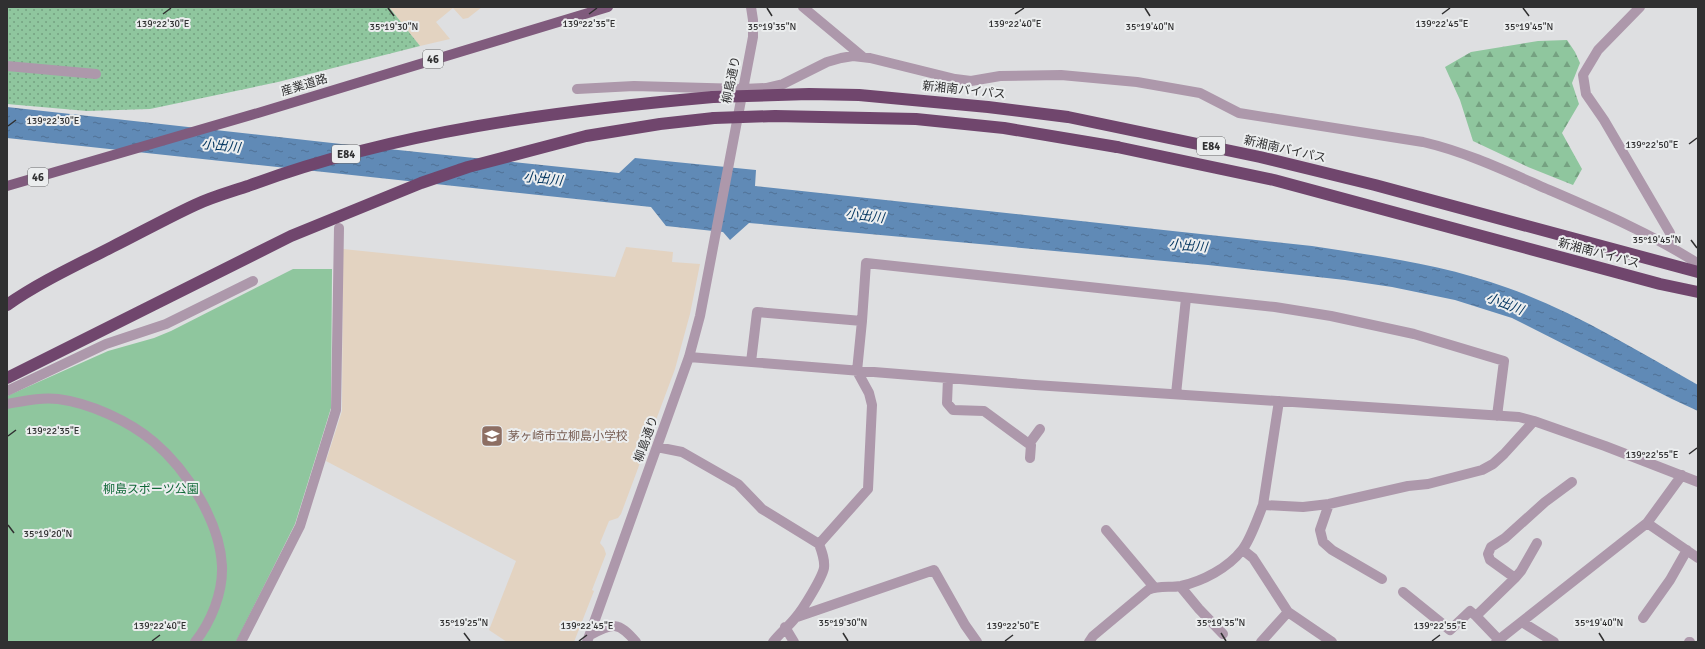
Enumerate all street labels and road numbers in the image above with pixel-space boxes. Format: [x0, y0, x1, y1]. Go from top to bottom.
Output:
road number: 46 [423, 50, 443, 68]
street label: 柳島通り [719, 55, 744, 105]
street label: 産業道路 [279, 71, 329, 100]
street label: 新湘南バイパス [922, 79, 1006, 102]
street label: 新湘南バイパス [1242, 133, 1327, 166]
road number: E84 [1197, 137, 1225, 155]
road number: E84 [332, 145, 360, 163]
road number: 46 [28, 168, 48, 186]
street label: 新湘南バイパス [1556, 235, 1641, 272]
street label: 柳島通り [631, 414, 662, 464]

